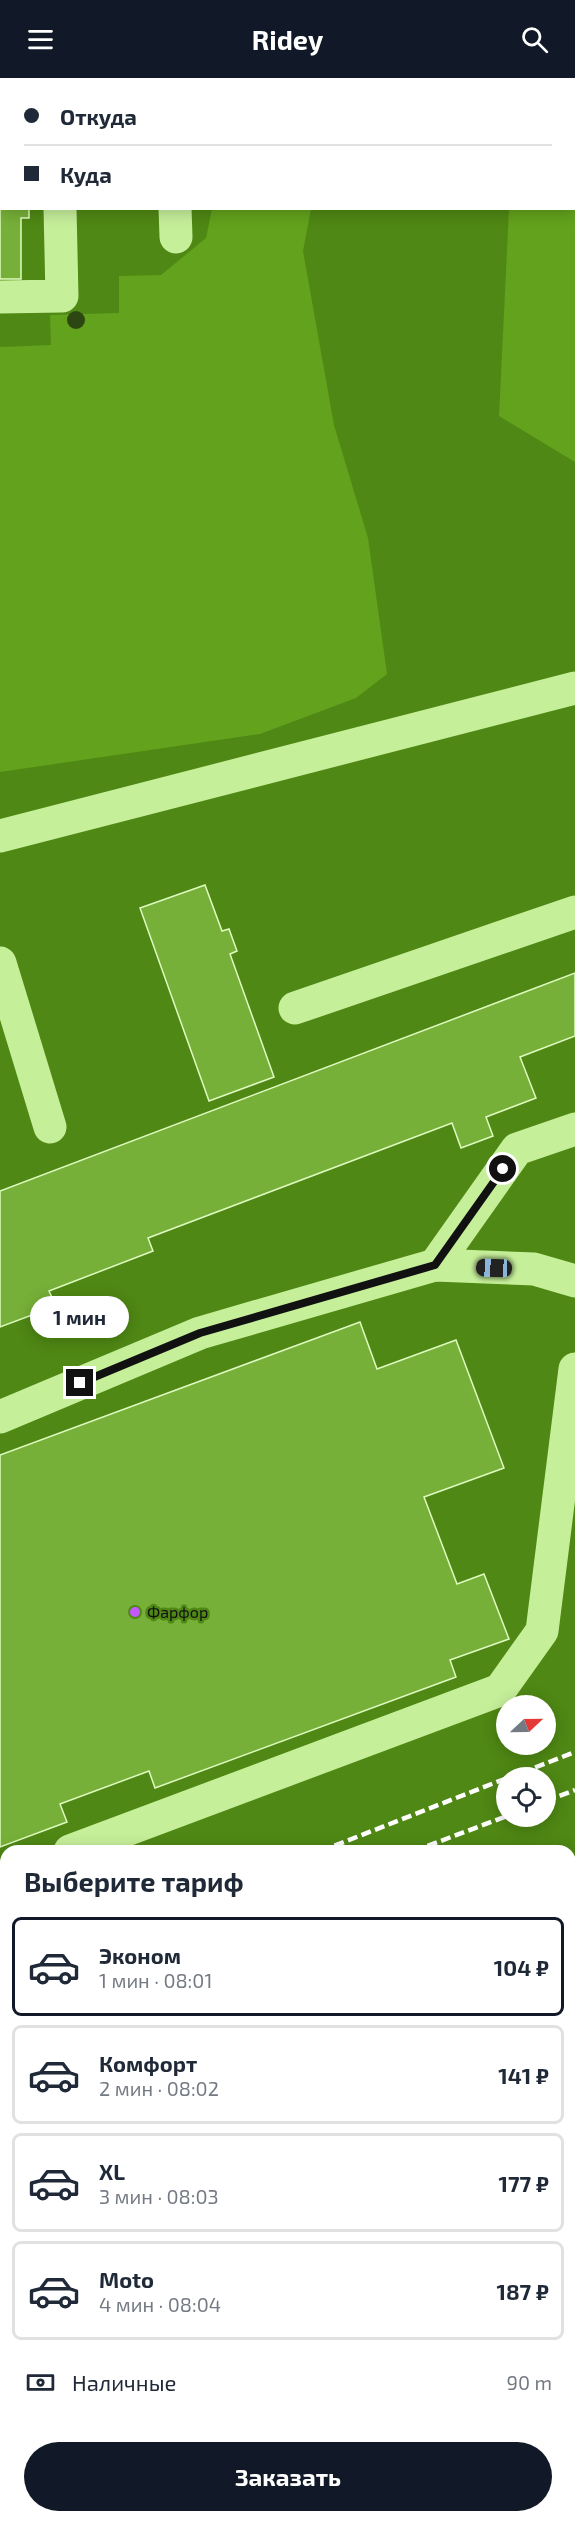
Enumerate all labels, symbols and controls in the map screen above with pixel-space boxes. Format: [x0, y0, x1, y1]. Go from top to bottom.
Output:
icon: menu [24, 23, 57, 56]
text: Ridey [252, 23, 323, 55]
icon: search [518, 23, 551, 56]
text: Откуда [60, 103, 137, 129]
text: Куда [60, 161, 112, 187]
route start [489, 1155, 516, 1182]
car [476, 1258, 512, 1278]
callout: 1 мин [31, 1296, 130, 1338]
text: 1 мин [53, 1305, 106, 1329]
route end [66, 1369, 93, 1396]
place label: Фарфор [147, 1602, 208, 1621]
marker: Фарфор [128, 1605, 142, 1619]
north arrow [496, 1695, 556, 1755]
map controls [496, 1695, 556, 1827]
button: locate [496, 1767, 556, 1827]
text: Выберите тариф [24, 1865, 244, 1897]
icon: car [27, 1940, 81, 1994]
text: Эконом [99, 1942, 181, 1968]
text: 104 ₽ [494, 1954, 549, 1980]
text: 1 мин · 08:01 [99, 1968, 212, 1992]
icon: car [27, 2048, 81, 2102]
text: Комфорт [99, 2050, 197, 2076]
text: 141 ₽ [498, 2062, 549, 2088]
text: 2 мин · 08:02 [99, 2076, 219, 2100]
icon: car [27, 2156, 81, 2210]
text: XL [99, 2158, 125, 2184]
text: 177 ₽ [499, 2170, 549, 2196]
text: 3 мин · 08:03 [99, 2184, 219, 2208]
icon: car [27, 2264, 81, 2318]
text: Moto [99, 2266, 154, 2292]
text: 187 ₽ [496, 2278, 549, 2304]
text: 4 мин · 08:04 [99, 2292, 221, 2316]
icon: cash [24, 2366, 57, 2399]
text: Наличные [72, 2369, 176, 2395]
text: 90 m [507, 2370, 552, 2394]
button: Заказать [24, 2442, 552, 2511]

